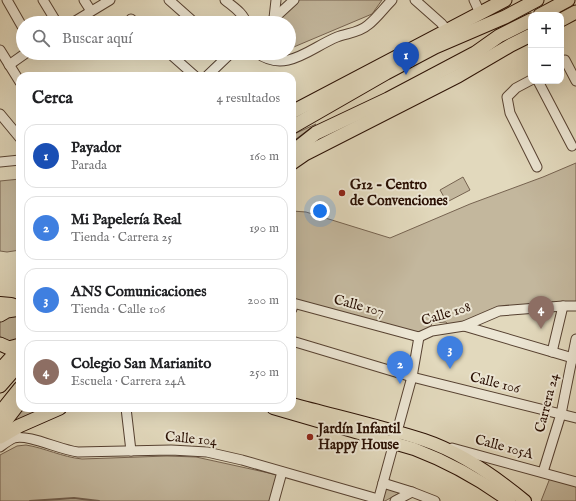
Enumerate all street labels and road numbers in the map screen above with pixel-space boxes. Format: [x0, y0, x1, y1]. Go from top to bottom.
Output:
street label: Calle 107 [332, 291, 386, 321]
street label: Calle 108 [419, 298, 473, 330]
street label: Calle 106 [468, 368, 523, 398]
street label: Carrera 24 [531, 371, 563, 435]
street label: Calle 104 [164, 428, 218, 450]
street label: Calle 105A [473, 431, 536, 464]

